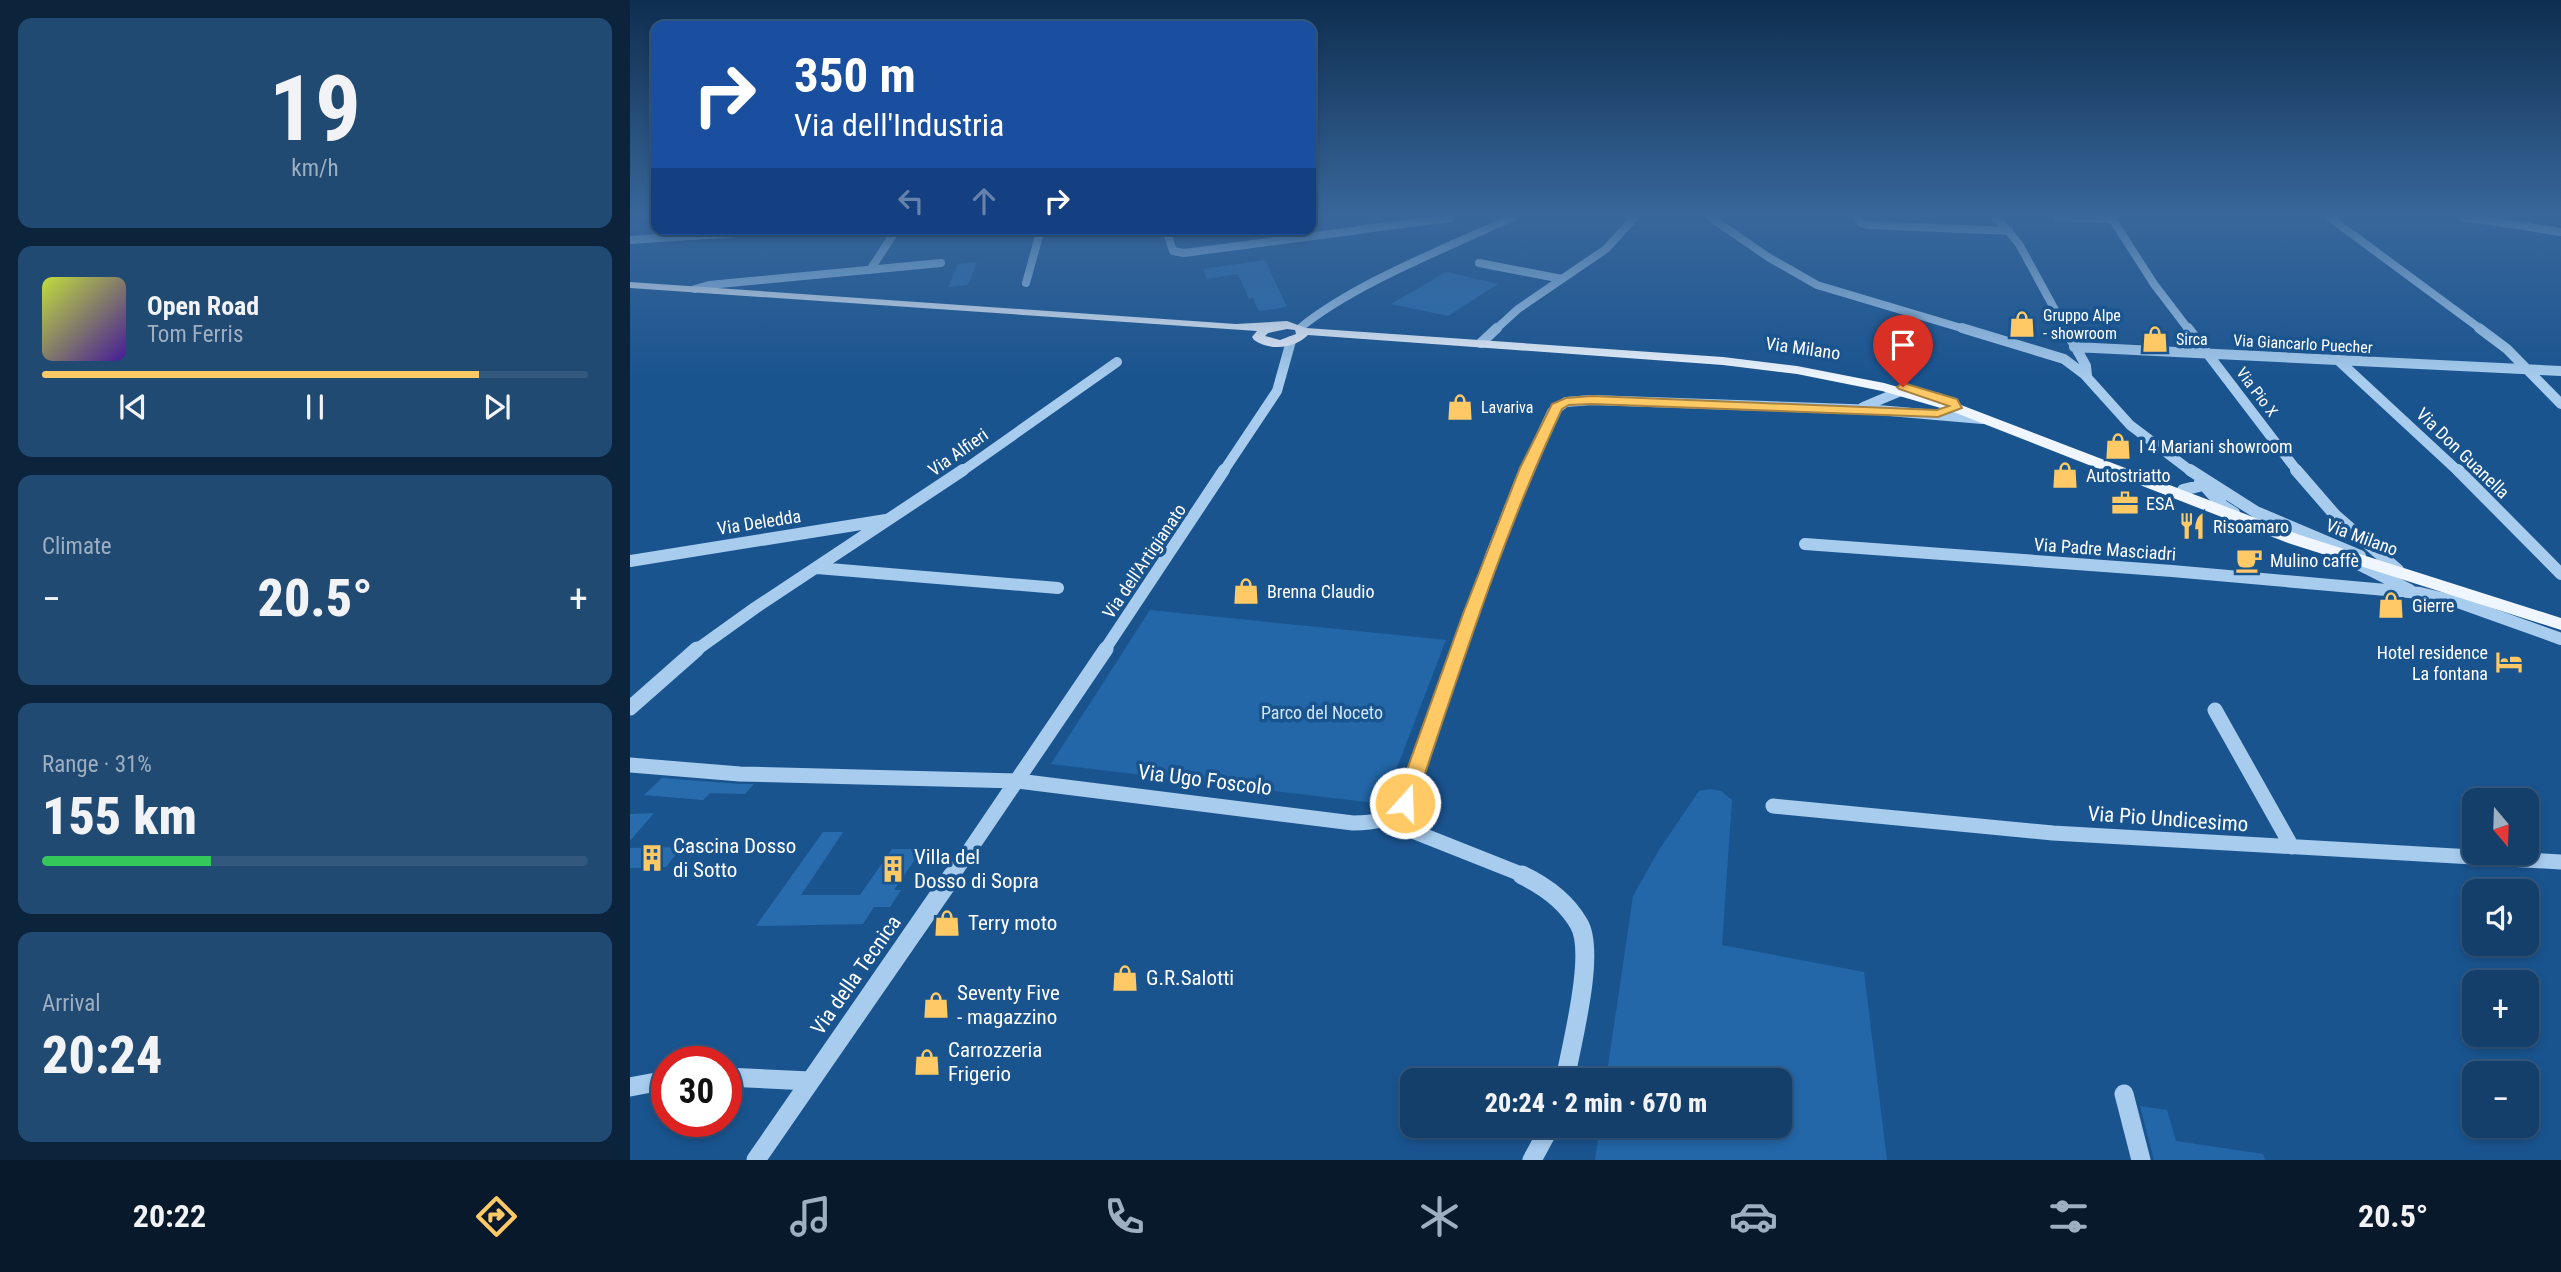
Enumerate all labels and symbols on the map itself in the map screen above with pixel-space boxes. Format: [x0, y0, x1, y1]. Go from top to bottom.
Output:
place label: Gruppo Alpe - showroom [2043, 306, 2121, 343]
shop icon: Gruppo Alpe - showroom [2007, 309, 2037, 339]
pin [1873, 315, 1933, 387]
shop icon: Sirca [2140, 324, 2170, 354]
place label: Sirca [2176, 330, 2208, 349]
street label: Via Giancarlo Puecher [2233, 331, 2373, 357]
street label: Via Milano [1764, 332, 1842, 364]
street label: Via Pio X [2232, 364, 2282, 421]
shop icon: Lavariva [1445, 392, 1475, 422]
place label: Lavariva [1481, 398, 1533, 417]
street label: Via Don Guanella [2412, 403, 2514, 503]
street label: Via Alfieri [924, 424, 992, 480]
shop icon: I 4 Mariani showroom [2103, 431, 2133, 461]
place label: I 4 Mariani showroom [2139, 436, 2293, 457]
shop icon: Autostriatto [2050, 460, 2080, 490]
place label: Autostriatto [2086, 465, 2170, 486]
office icon: ESA [2110, 488, 2140, 518]
place label: ESA [2146, 493, 2175, 514]
street label: Via dell'Artigianato [1098, 500, 1190, 622]
street label: Via Deledda [716, 505, 802, 539]
restaurant icon: Risoamaro [2177, 511, 2207, 541]
street label: Via Milano [2323, 514, 2401, 560]
place label: Risoamaro [2213, 516, 2289, 537]
street label: Via Padre Masciadri [2033, 534, 2177, 564]
cafe icon: Mulino caffè [2234, 545, 2264, 575]
place label: Mulino caffè [2270, 550, 2359, 571]
shop icon: Brenna Claudio [1231, 576, 1261, 606]
place label: Brenna Claudio [1267, 581, 1375, 602]
shop icon: Gierre [2376, 590, 2406, 620]
place label: Gierre [2412, 595, 2454, 616]
place label: Hotel residence La fontana [2377, 642, 2488, 684]
hotel icon: Hotel residence La fontana [2494, 647, 2524, 677]
park label: Parco del Noceto [1261, 702, 1383, 723]
street label: Via Ugo Foscolo [1137, 760, 1273, 800]
position arrow [1368, 766, 1442, 840]
north arrow [2462, 788, 2539, 864]
street label: Via Pio Undicesimo [2087, 801, 2249, 837]
place label: Cascina Dosso di Sotto [673, 834, 796, 882]
building icon: Cascina Dosso di Sotto [637, 843, 667, 873]
place label: Villa del Dosso di Sopra [914, 845, 1039, 893]
building icon: Villa del Dosso di Sopra [878, 854, 908, 884]
shop icon: Terry moto [932, 908, 962, 938]
street label: Via della Tecnica [806, 911, 906, 1039]
place label: Terry moto [968, 911, 1057, 935]
shop icon: G.R.Salotti [1110, 963, 1140, 993]
place label: G.R.Salotti [1146, 966, 1234, 990]
place label: Seventy Five - magazzino [957, 981, 1060, 1029]
shop icon: Seventy Five - magazzino [921, 990, 951, 1020]
place label: Carrozzeria Frigerio [948, 1038, 1042, 1086]
speed limit sign: 30 [651, 1046, 742, 1137]
shop icon: Carrozzeria Frigerio [912, 1047, 942, 1077]

